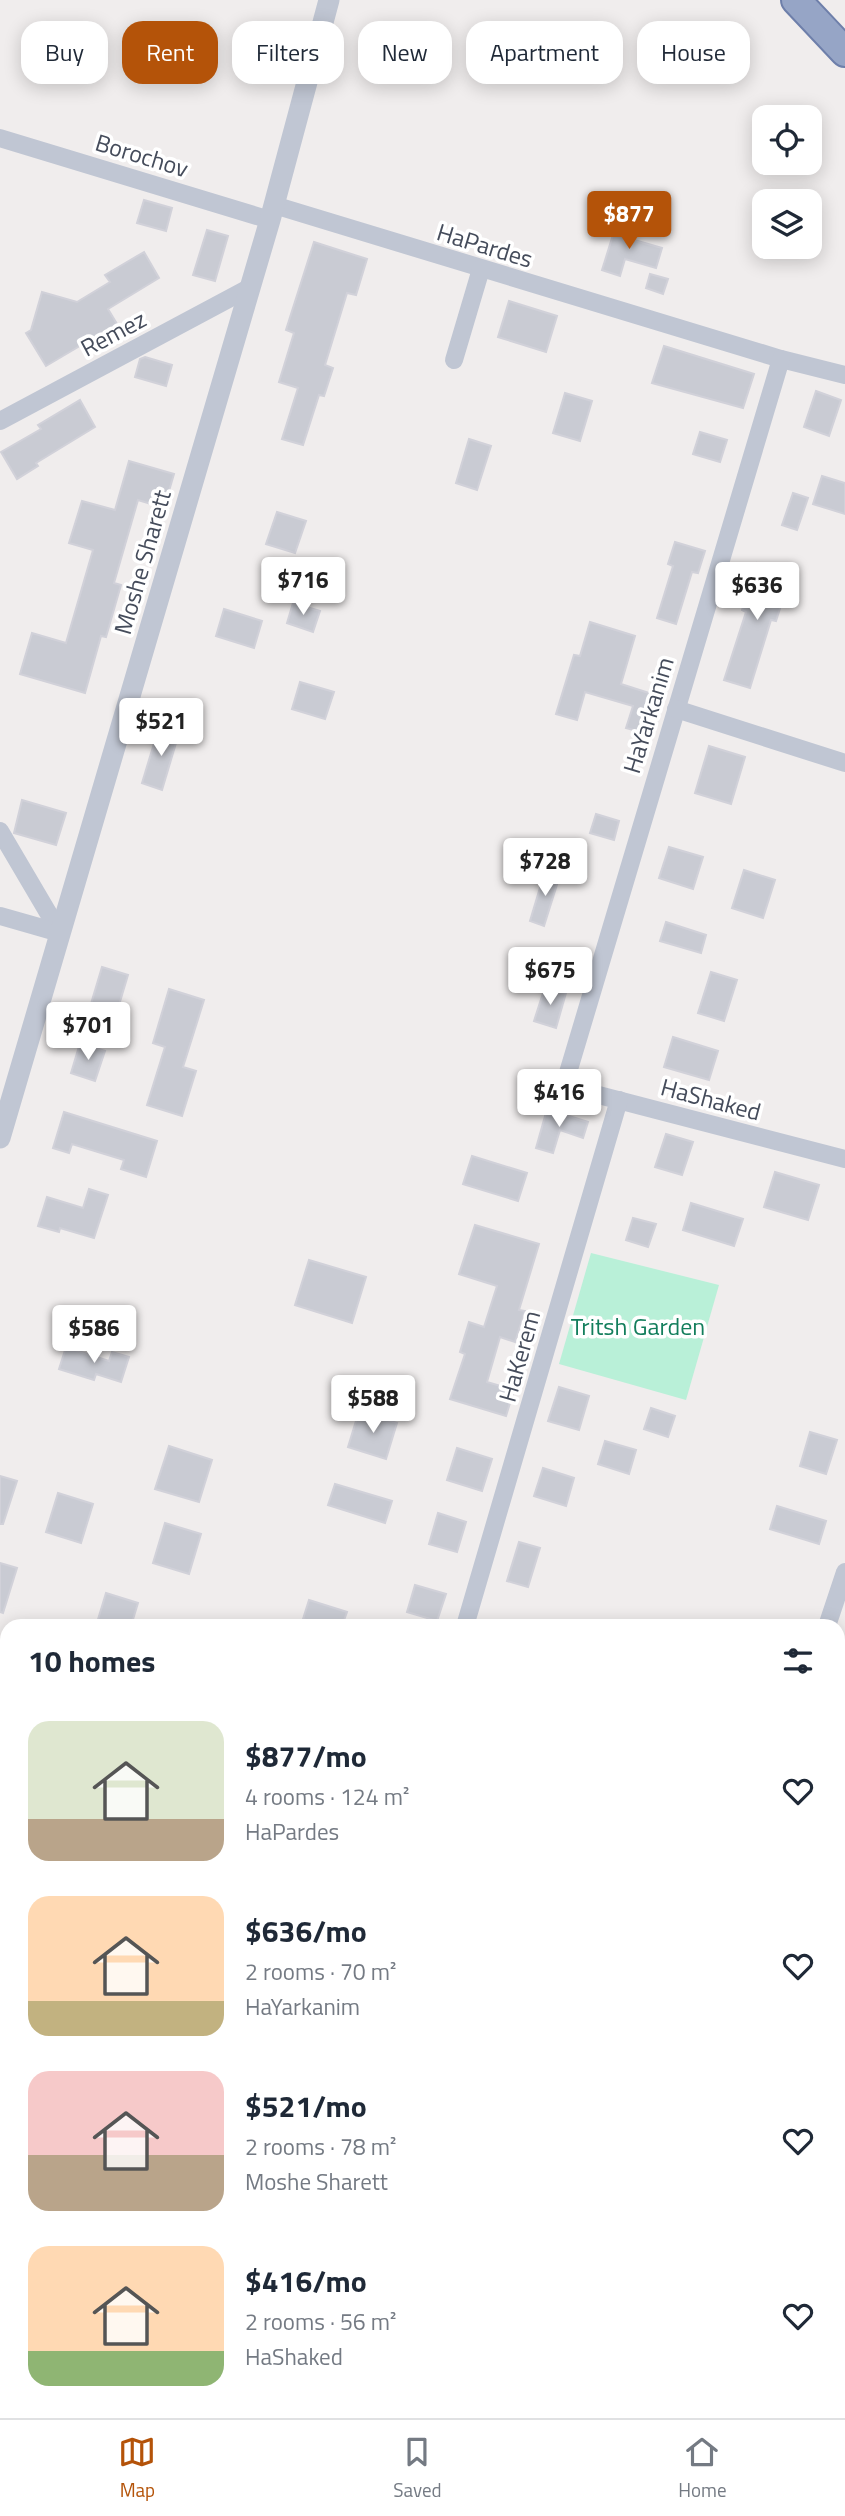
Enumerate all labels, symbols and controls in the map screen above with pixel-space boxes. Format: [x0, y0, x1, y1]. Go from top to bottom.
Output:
chip: Buy [21, 21, 108, 84]
chip: Rent [122, 21, 218, 84]
chip: Filters [232, 21, 344, 84]
chip: New [358, 21, 452, 84]
chip: Apartment [466, 21, 623, 84]
chip: House [637, 21, 750, 84]
map controls [752, 105, 822, 259]
button: locate [752, 105, 822, 175]
street label: Borochov [91, 124, 193, 186]
button: layers [752, 189, 822, 259]
pin: $877 [588, 191, 670, 251]
text: $877 [603, 196, 655, 231]
street label: HaPardes [433, 213, 537, 277]
street label: Remez [74, 301, 152, 365]
street label: Moshe Sharett [104, 485, 180, 639]
pin: $716 [262, 558, 344, 617]
text: $716 [277, 562, 329, 597]
pin: $636 [716, 562, 798, 622]
text: $636 [731, 567, 783, 602]
street label: HaYarkanim [613, 652, 683, 778]
pin: $521 [120, 698, 202, 758]
text: $521 [135, 703, 187, 738]
pin: $728 [504, 838, 586, 898]
text: $728 [519, 843, 571, 878]
pin: $675 [509, 948, 591, 1007]
text: $675 [524, 952, 576, 987]
pin: $701 [47, 1002, 129, 1062]
text: $701 [62, 1007, 114, 1042]
street label: HaShaked [657, 1068, 765, 1130]
pin: $416 [518, 1070, 600, 1129]
text: $416 [533, 1074, 585, 1109]
pin: $586 [53, 1306, 135, 1365]
street label: HaKerem [489, 1306, 549, 1406]
park label: Tritsh Garden [571, 1308, 705, 1344]
text: $586 [68, 1310, 120, 1345]
pin: $588 [332, 1376, 414, 1435]
text: $588 [347, 1380, 399, 1415]
text: 10 homes [28, 1638, 155, 1684]
icon: filters [779, 1642, 817, 1680]
text: $877/mo [245, 1733, 367, 1779]
icon: home [84, 1749, 168, 1833]
icon: heart [779, 1772, 817, 1810]
text: 4 rooms · 124 m² [245, 1779, 409, 1814]
text: HaPardes [245, 1814, 339, 1849]
text: $636/mo [245, 1908, 367, 1954]
icon: home [84, 1924, 168, 2008]
icon: heart [779, 1947, 817, 1985]
text: 2 rooms · 70 m² [245, 1954, 396, 1989]
text: HaYarkanim [245, 1989, 360, 2024]
text: $521/mo [245, 2083, 367, 2129]
icon: home [84, 2099, 168, 2183]
icon: heart [779, 2122, 817, 2160]
text: 2 rooms · 78 m² [245, 2129, 396, 2164]
text: Moshe Sharett [245, 2164, 388, 2199]
text: $416/mo [245, 2258, 367, 2304]
icon: home [84, 2274, 168, 2358]
icon: heart [779, 2297, 817, 2335]
text: 2 rooms · 56 m² [245, 2304, 396, 2339]
text: HaShaked [245, 2339, 343, 2374]
tab: Map [118, 2433, 156, 2504]
tab: Saved [393, 2433, 442, 2504]
tab: Home [678, 2433, 727, 2504]

